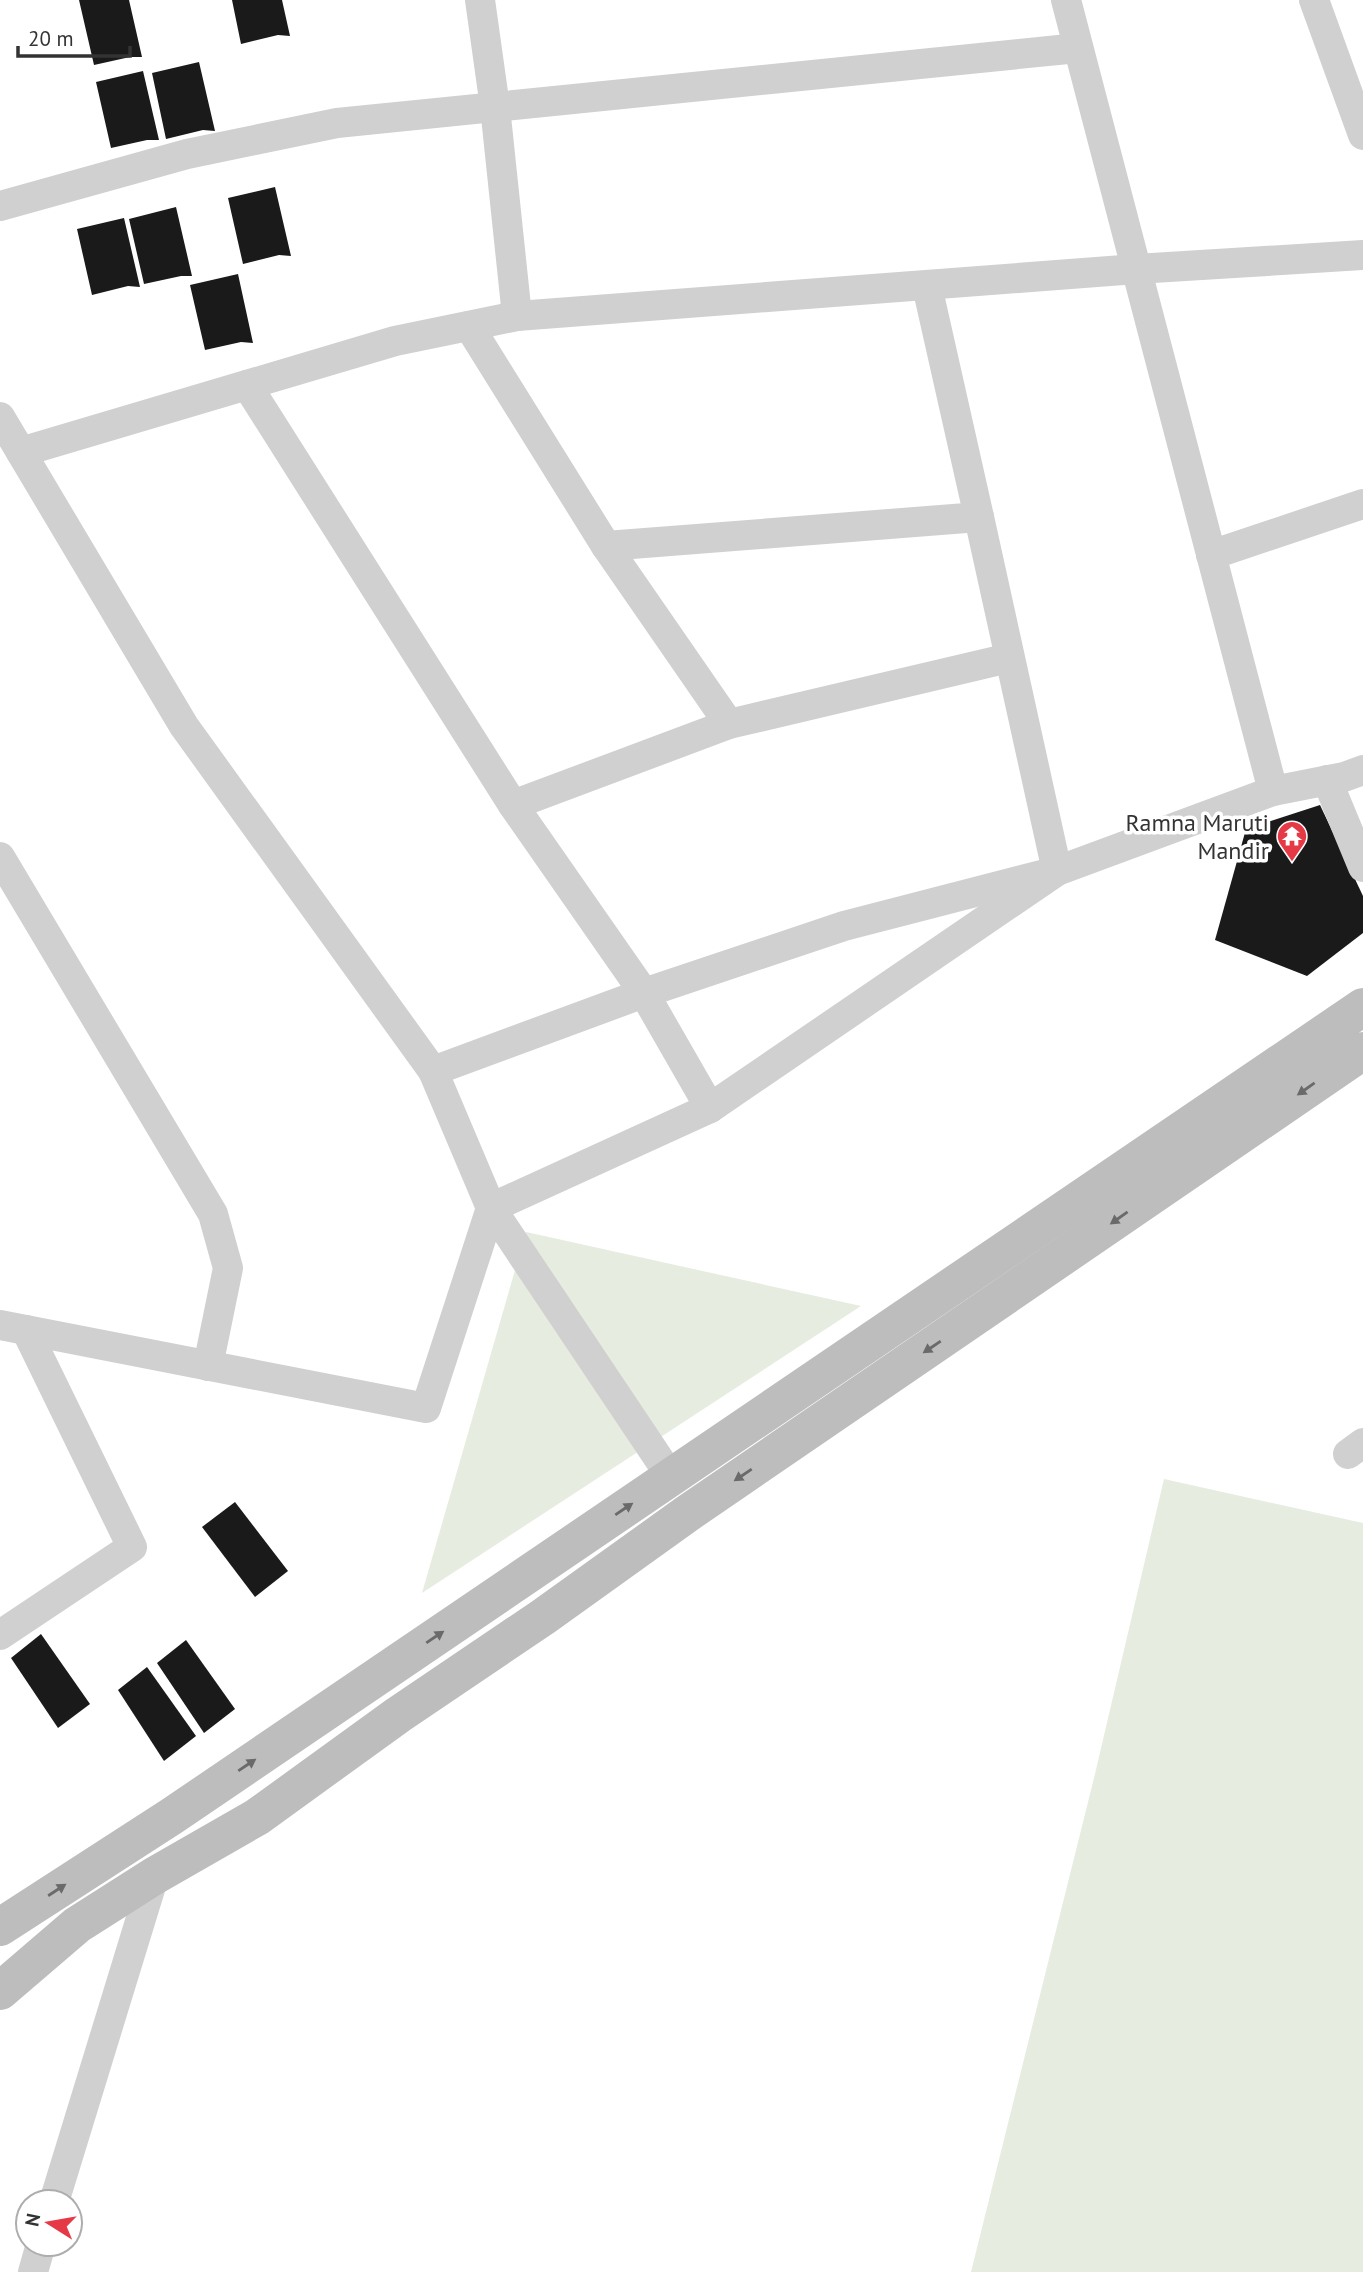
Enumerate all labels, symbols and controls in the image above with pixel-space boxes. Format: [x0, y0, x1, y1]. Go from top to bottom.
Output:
scale bar [18, 14, 130, 58]
text: 20 m [28, 25, 74, 52]
place label: Ramna Maruti Mandir [1126, 807, 1269, 866]
temple icon: Ramna Maruti Mandir [1275, 819, 1309, 863]
one-way arrow [1297, 1082, 1315, 1096]
one-way arrow [1110, 1211, 1128, 1225]
one-way arrow [922, 1340, 941, 1353]
one-way arrow [734, 1468, 753, 1481]
one-way arrow [614, 1503, 633, 1516]
one-way arrow [426, 1631, 445, 1644]
one-way arrow [238, 1758, 256, 1772]
one-way arrow [48, 1884, 67, 1897]
north arrow [14, 2188, 84, 2258]
text: N [19, 2211, 45, 2228]

